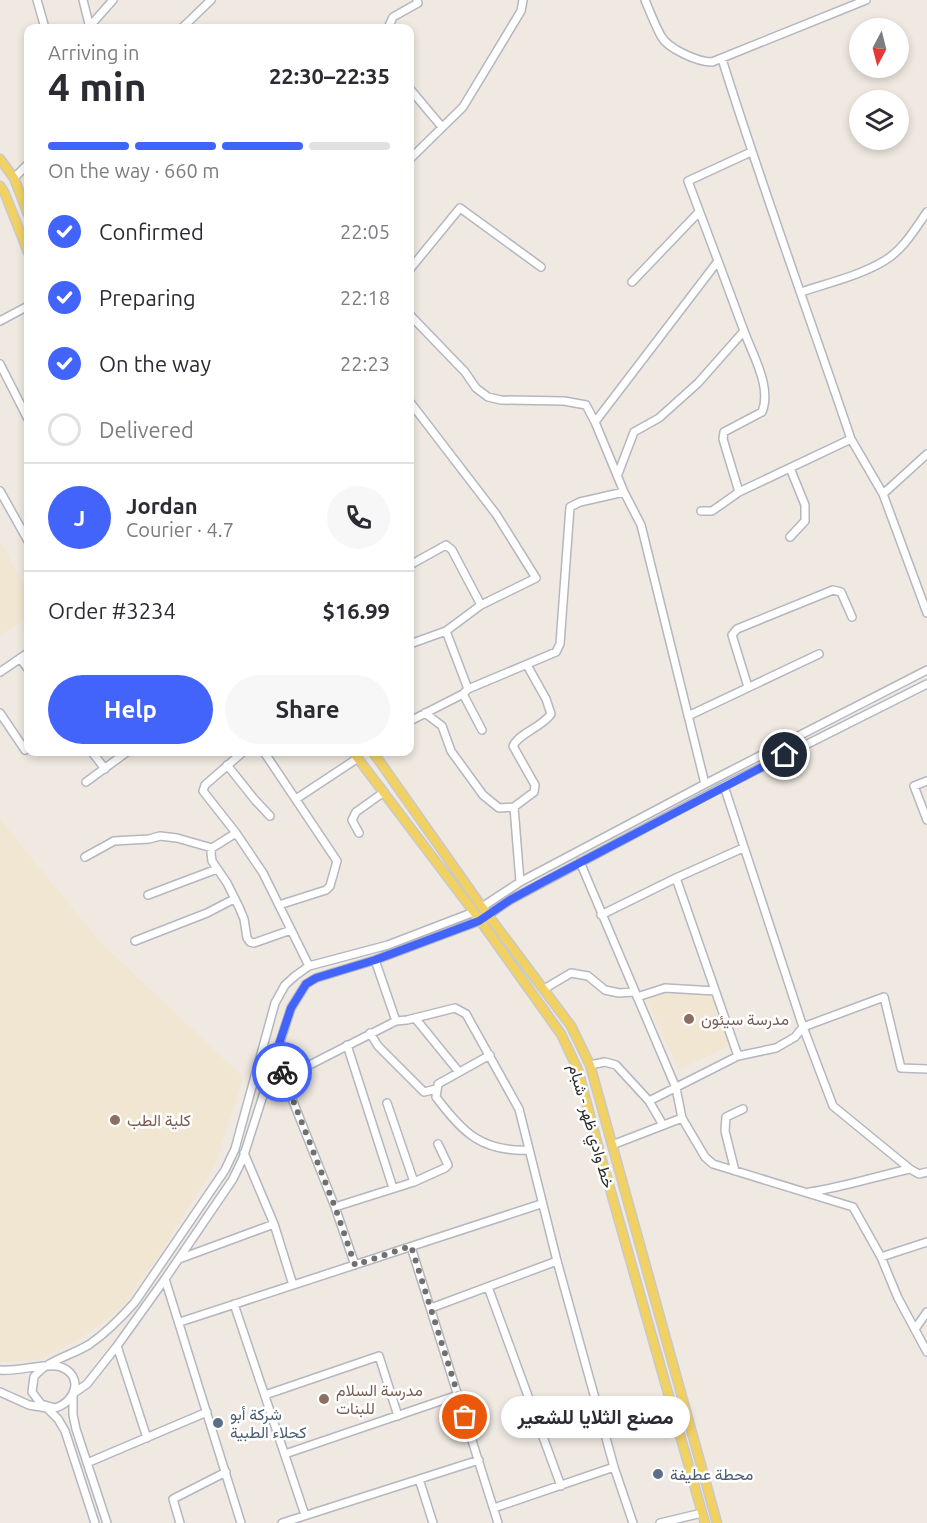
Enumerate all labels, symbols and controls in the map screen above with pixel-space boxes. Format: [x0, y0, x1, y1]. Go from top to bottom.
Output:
north arrow [849, 18, 909, 78]
map controls [849, 18, 909, 150]
text: Arriving in [48, 41, 139, 64]
text: 22:30–22:35 [269, 63, 390, 88]
text: 4 min [48, 65, 147, 108]
button: layers [849, 90, 909, 150]
text: On the way · 660 m [48, 159, 220, 182]
icon: check [48, 215, 81, 248]
text: Confirmed [99, 219, 204, 244]
text: 22:05 [340, 220, 390, 243]
icon: check [48, 281, 81, 314]
text: Preparing [99, 285, 196, 310]
text: 22:18 [340, 286, 390, 309]
icon: check [48, 347, 81, 380]
text: On the way [99, 351, 211, 376]
text: 22:23 [340, 352, 390, 375]
text: Delivered [99, 417, 194, 442]
button: phone [327, 486, 390, 549]
text: Jordan [126, 493, 198, 518]
text: J [74, 505, 85, 530]
text: Courier · 4.7 [126, 518, 234, 541]
text: Order #3234 [48, 598, 176, 623]
text: $16.99 [323, 598, 390, 623]
button: Help [48, 675, 213, 744]
button: Share [225, 675, 390, 744]
pin [759, 729, 810, 780]
icon: home [768, 738, 801, 771]
place label: مدرسة سيئون [701, 1010, 789, 1030]
marker: مدرسة سيئون [682, 1012, 696, 1026]
courier [252, 1042, 312, 1102]
icon: bike [266, 1056, 299, 1089]
street label: خط وادي ظهر - شبام [561, 1062, 618, 1192]
place label: كلية الطب [127, 1111, 191, 1130]
marker: كلية الطب [108, 1113, 122, 1127]
place label: مدرسة السلام للبنات [336, 1381, 423, 1418]
pin [439, 1391, 490, 1442]
marker: مدرسة السلام للبنات [317, 1392, 331, 1406]
callout: مصنع الثلايا للشعير [501, 1396, 690, 1438]
icon: bag [448, 1400, 481, 1433]
place label: شركة أبو كحلاء الطبية [230, 1405, 307, 1442]
text: مصنع الثلايا للشعير [517, 1405, 674, 1428]
marker: شركة أبو كحلاء الطبية [211, 1416, 225, 1430]
place label: محطة عطيفة [670, 1465, 753, 1484]
marker: محطة عطيفة [651, 1467, 665, 1481]

